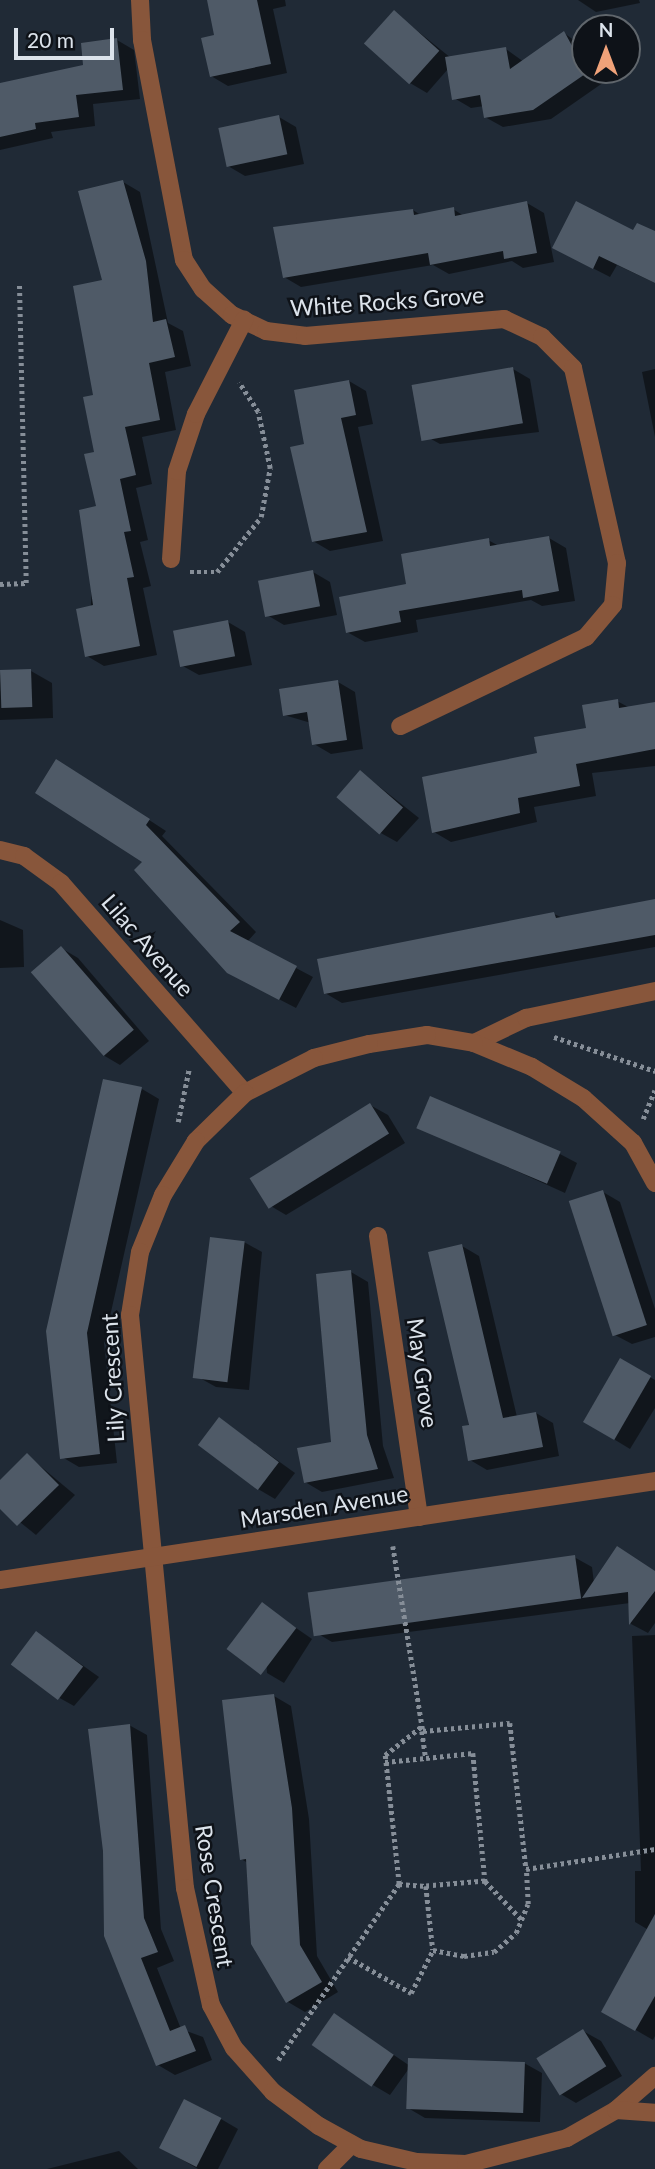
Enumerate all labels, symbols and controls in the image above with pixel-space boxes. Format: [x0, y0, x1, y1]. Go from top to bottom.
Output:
scale bar [18, 14, 117, 58]
north arrow [571, 14, 641, 84]
text: N [599, 18, 613, 41]
text: 20 m [27, 27, 74, 52]
street label: White Rocks Grove [289, 280, 485, 322]
street label: Lilac Avenue [96, 888, 200, 1002]
street label: Lily Crescent [95, 1313, 129, 1443]
street label: May Grove [402, 1316, 444, 1430]
street label: Marsden Avenue [238, 1479, 410, 1533]
street label: Rose Crescent [190, 1823, 240, 1969]

